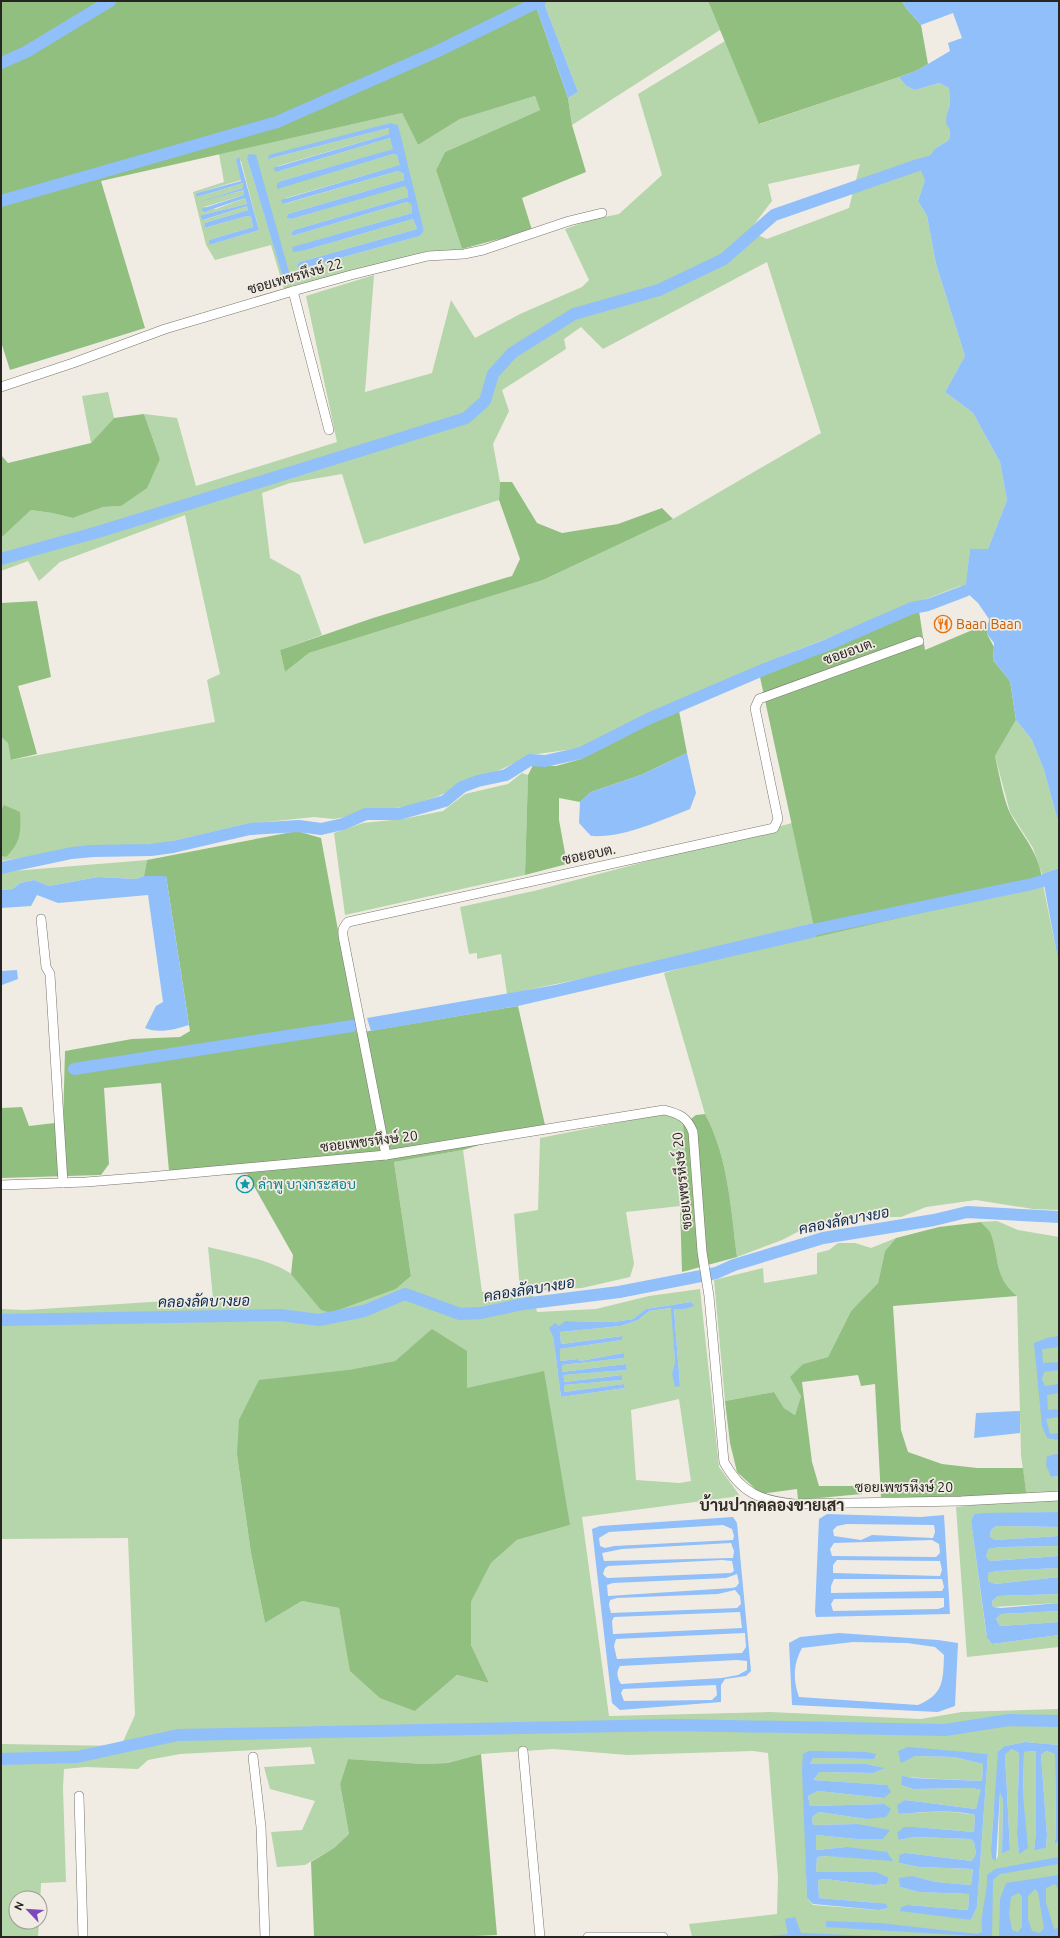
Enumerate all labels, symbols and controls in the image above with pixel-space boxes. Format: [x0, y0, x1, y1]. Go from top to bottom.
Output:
street label: ซอยเพชรหึงษ์ 22 [245, 254, 344, 297]
restaurant icon: Baan Baan [933, 614, 953, 634]
place label: Baan Baan [956, 616, 1022, 632]
street label: ซอยอบต. [821, 634, 877, 668]
street label: ซอยอบต. [561, 841, 617, 867]
street label: ซอยเพชรหึงษ์ 20 [319, 1126, 419, 1155]
street label: ซอยเพชรหึงษ์ 20 [668, 1131, 695, 1231]
place icon: ลำพู บางกระสอบ [235, 1174, 255, 1194]
place label: ลำพู บางกระสอบ [258, 1176, 356, 1194]
water label: คลองลัดบางยอ [797, 1203, 891, 1237]
water label: คลองลัดบางยอ [482, 1273, 576, 1305]
water label: คลองลัดบางยอ [158, 1292, 250, 1310]
street label: ซอยเพชรหึงษ์ 20 [855, 1478, 953, 1495]
district label: บ้านปากคลองขายเสา [700, 1494, 844, 1514]
north arrow [8, 1890, 48, 1930]
text: N [12, 1900, 26, 1912]

